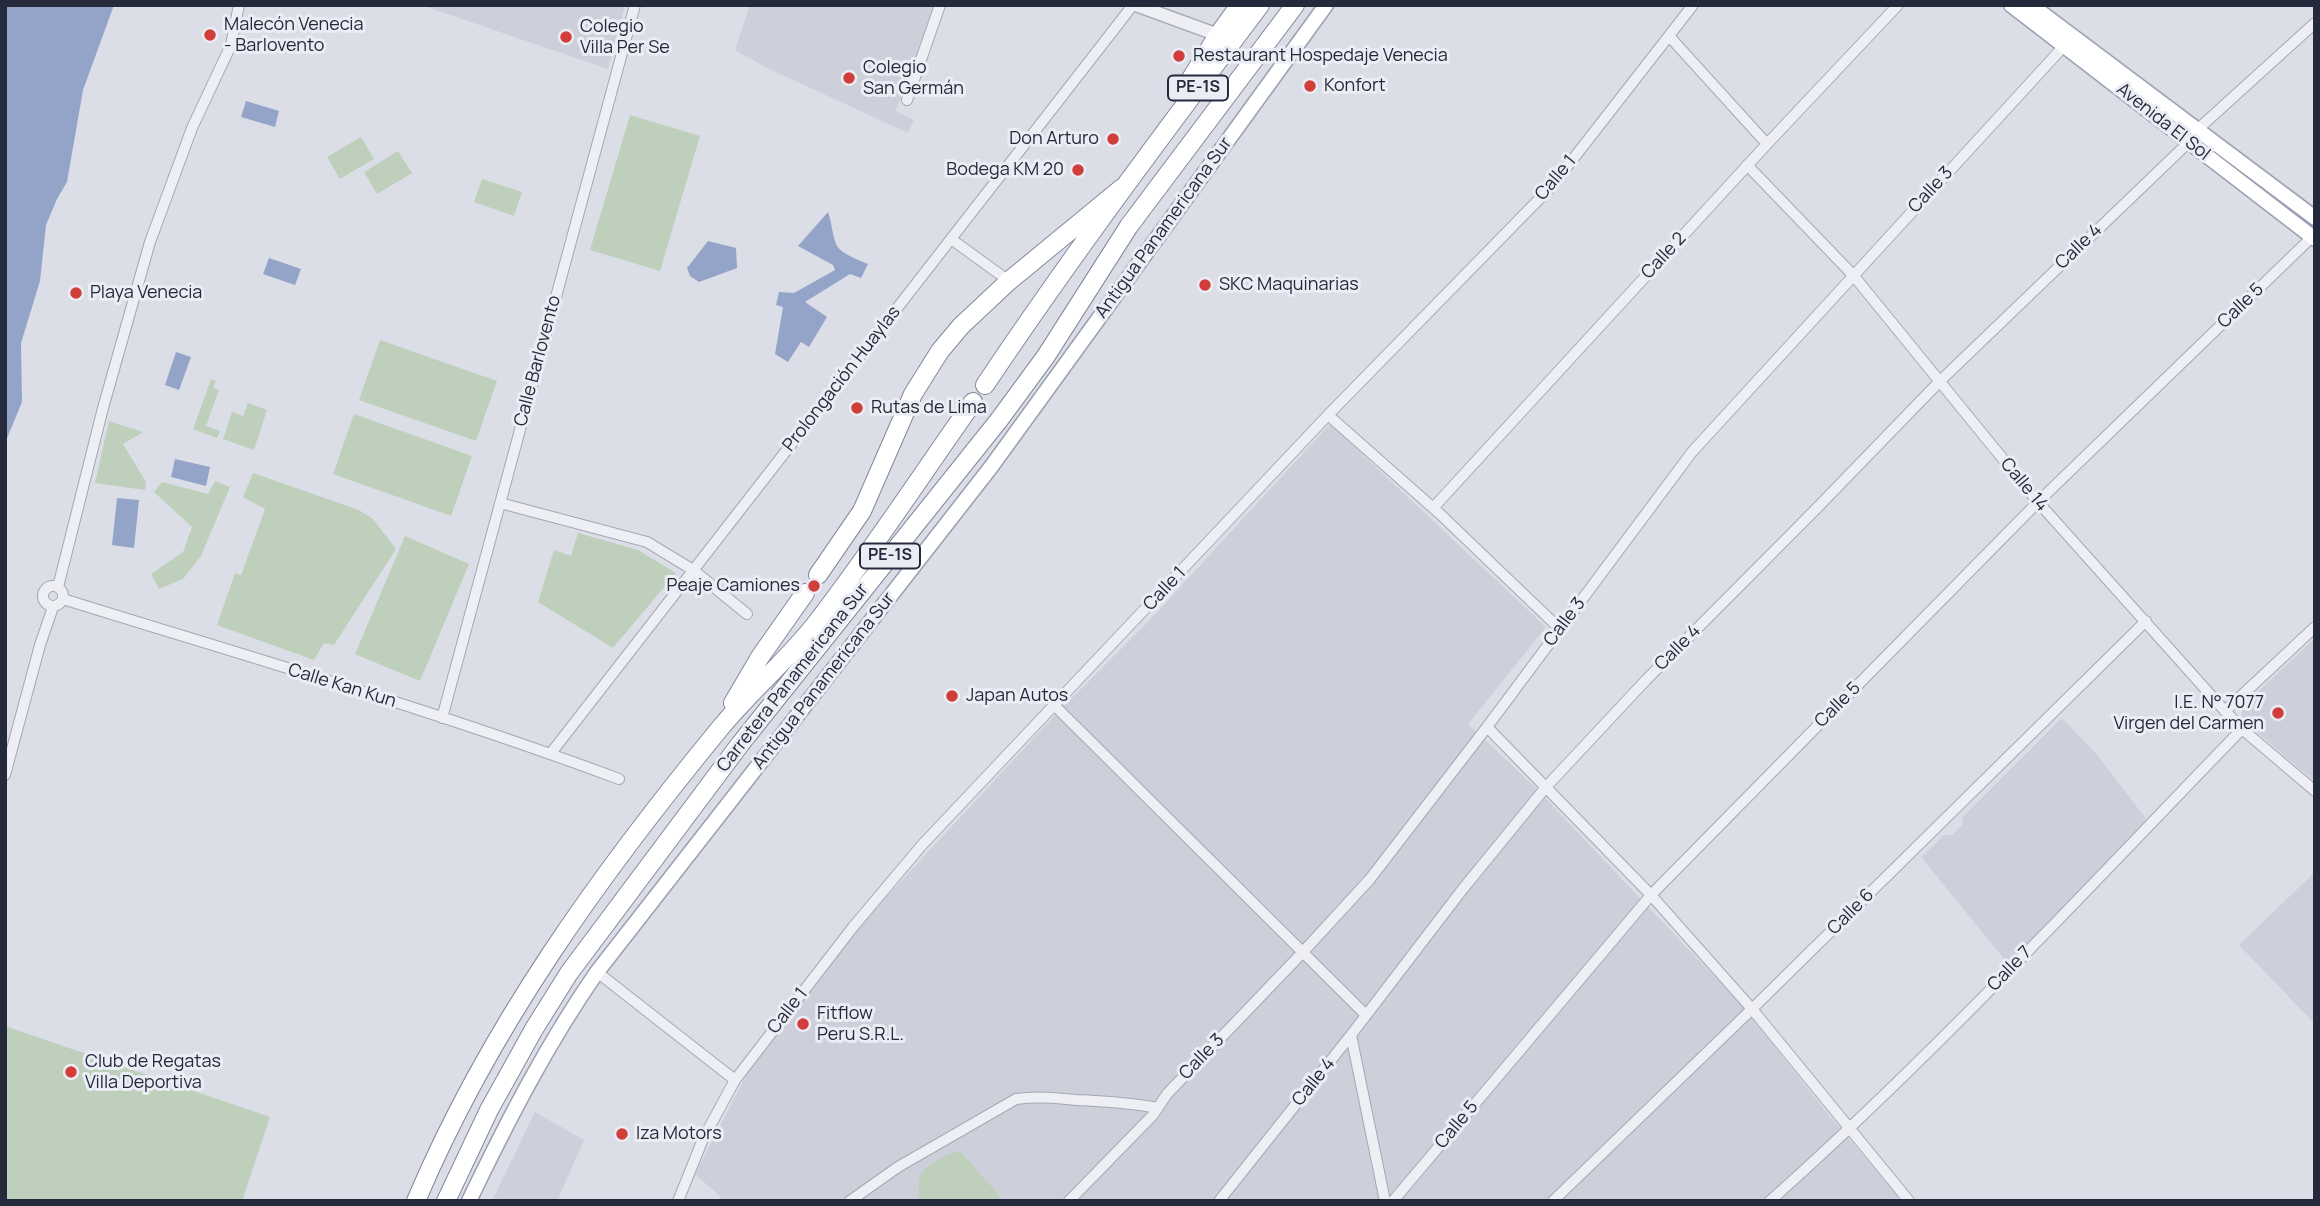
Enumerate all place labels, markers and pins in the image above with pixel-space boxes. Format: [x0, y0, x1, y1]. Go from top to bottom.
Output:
place label: Malecón Venecia - Barlovento [224, 14, 364, 56]
place label: Colegio Villa Per Se [580, 16, 670, 58]
marker: Malecón Venecia - Barlovento [202, 27, 218, 43]
marker: Colegio Villa Per Se [558, 29, 574, 45]
place label: Restaurant Hospedaje Venecia [1193, 45, 1448, 67]
marker: Restaurant Hospedaje Venecia [1171, 48, 1187, 64]
place label: Colegio San Germán [863, 57, 964, 100]
marker: Colegio San Germán [841, 70, 857, 86]
place label: Konfort [1324, 75, 1386, 97]
marker: Konfort [1302, 78, 1318, 94]
place label: Don Arturo [1009, 128, 1099, 150]
marker: Don Arturo [1105, 131, 1121, 147]
place label: Bodega KM 20 [946, 159, 1064, 181]
marker: Bodega KM 20 [1070, 162, 1086, 178]
place label: SKC Maquinarias [1219, 274, 1359, 296]
marker: SKC Maquinarias [1197, 277, 1213, 293]
place label: Playa Venecia [90, 282, 202, 304]
marker: Playa Venecia [68, 285, 84, 301]
place label: Rutas de Lima [871, 397, 987, 419]
marker: Rutas de Lima [849, 400, 865, 416]
place label: Peaje Camiones [667, 575, 800, 597]
marker: Peaje Camiones [806, 578, 822, 594]
place label: Japan Autos [966, 685, 1068, 707]
marker: Japan Autos [944, 688, 960, 704]
place label: I.E. N° 7077 Virgen del Carmen [2113, 692, 2264, 734]
marker: I.E. N° 7077 Virgen del Carmen [2270, 705, 2286, 721]
place label: Fitflow Peru S.R.L. [817, 1003, 904, 1046]
marker: Fitflow Peru S.R.L. [795, 1016, 811, 1032]
place label: Club de Regatas Villa Deportiva [85, 1051, 221, 1094]
marker: Club de Regatas Villa Deportiva [63, 1064, 79, 1080]
place label: Iza Motors [636, 1123, 722, 1145]
marker: Iza Motors [614, 1126, 630, 1142]

